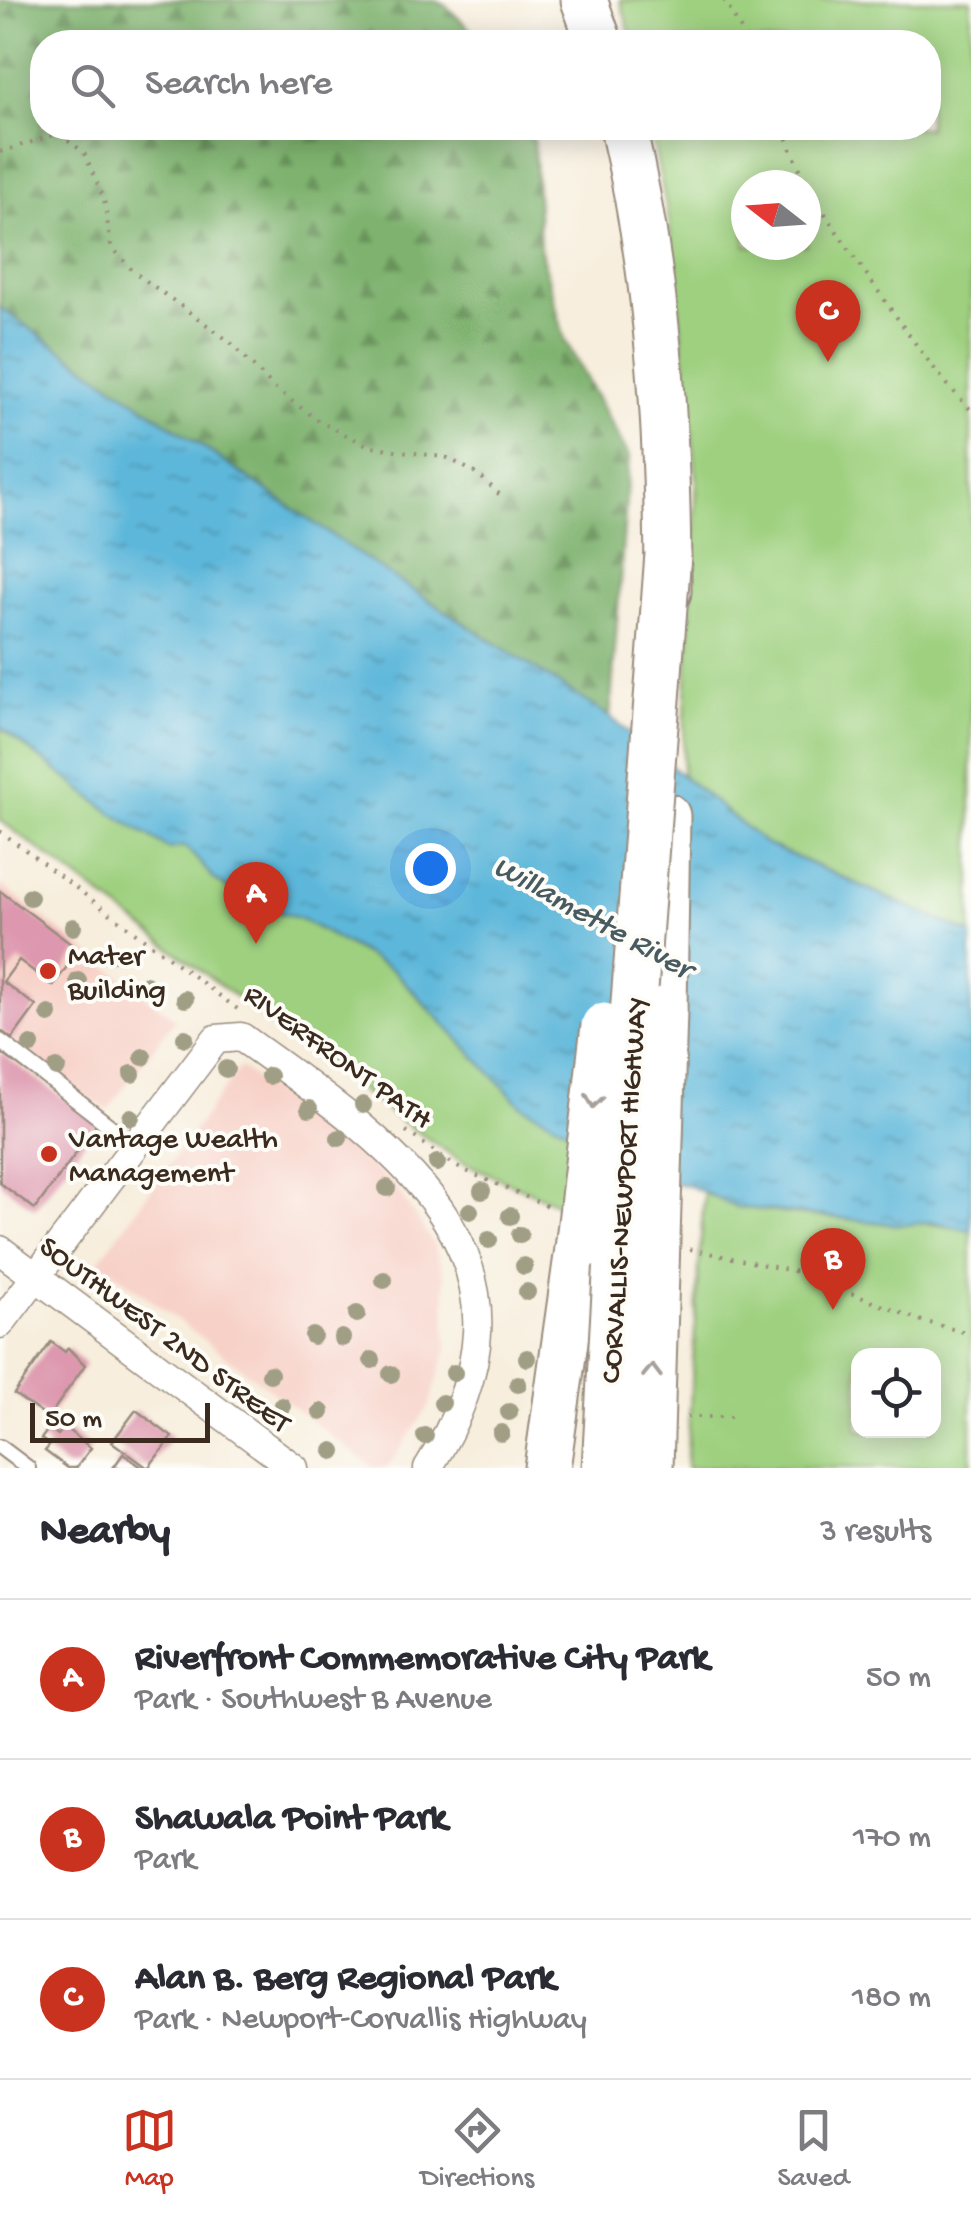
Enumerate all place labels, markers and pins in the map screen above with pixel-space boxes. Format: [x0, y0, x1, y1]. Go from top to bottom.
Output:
pin: C [796, 280, 860, 362]
pin: A [224, 862, 288, 944]
place label: Mater Building [67, 941, 166, 1010]
marker: Mater Building [37, 960, 59, 982]
place label: Vantage Wealth Management [68, 1124, 278, 1193]
marker: Vantage Wealth Management [38, 1143, 60, 1165]
pin: B [800, 1228, 866, 1310]

